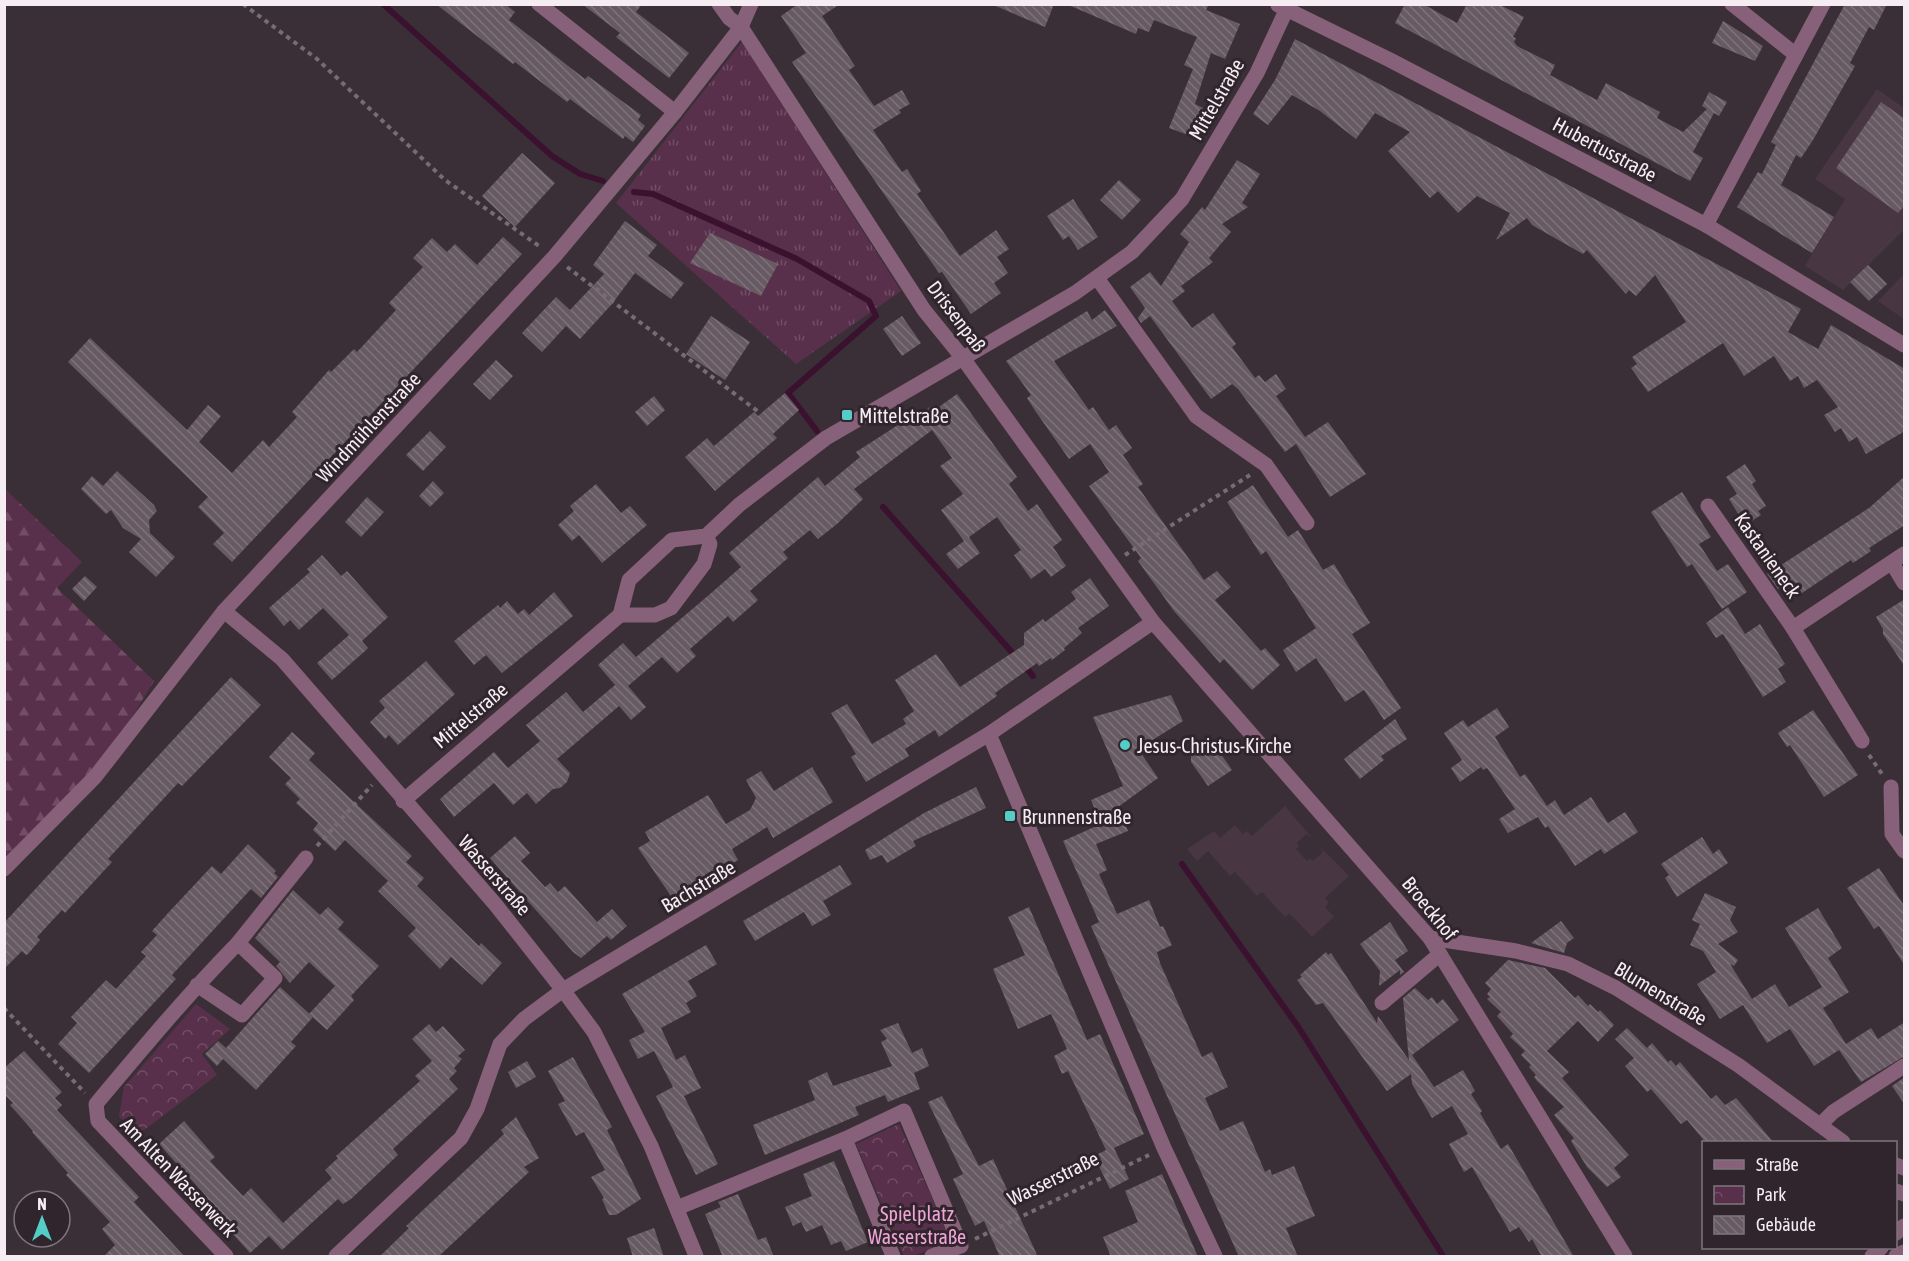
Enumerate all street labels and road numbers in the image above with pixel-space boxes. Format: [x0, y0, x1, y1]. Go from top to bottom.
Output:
street label: Mittelstraße [1184, 54, 1248, 144]
street label: Hubertusstraße [1549, 112, 1661, 186]
street label: Drissenpaß [923, 276, 991, 356]
street label: Windmühlenstraße [311, 367, 425, 487]
street label: Kastanieneck [1730, 508, 1806, 602]
street label: Mittelstraße [428, 677, 512, 753]
street label: Wasserstraße [454, 830, 536, 920]
street label: Bachstraße [657, 855, 739, 917]
street label: Broeckhof [1398, 872, 1463, 945]
street label: Blumenstraße [1611, 956, 1711, 1030]
street label: Am Alten Wasserwerk [116, 1113, 242, 1242]
street label: Wasserstraße [1004, 1146, 1102, 1210]

